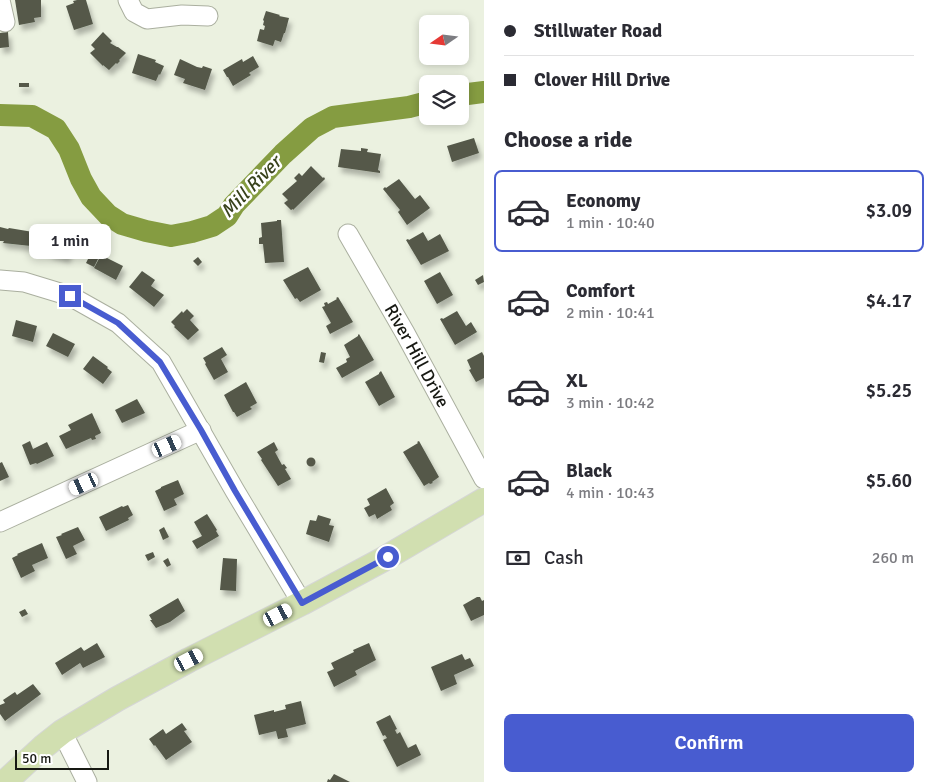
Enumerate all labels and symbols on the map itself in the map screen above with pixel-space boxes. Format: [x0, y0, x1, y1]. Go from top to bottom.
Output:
north arrow [419, 15, 469, 65]
water label: Mill River [216, 149, 288, 223]
callout: 1 min [29, 224, 111, 258]
route end [59, 285, 81, 307]
street label: River Hill Drive [380, 300, 454, 411]
car [150, 433, 183, 459]
car [67, 471, 100, 497]
route start [377, 546, 399, 568]
car [261, 602, 294, 628]
car [172, 647, 205, 673]
scale bar [15, 747, 109, 770]

